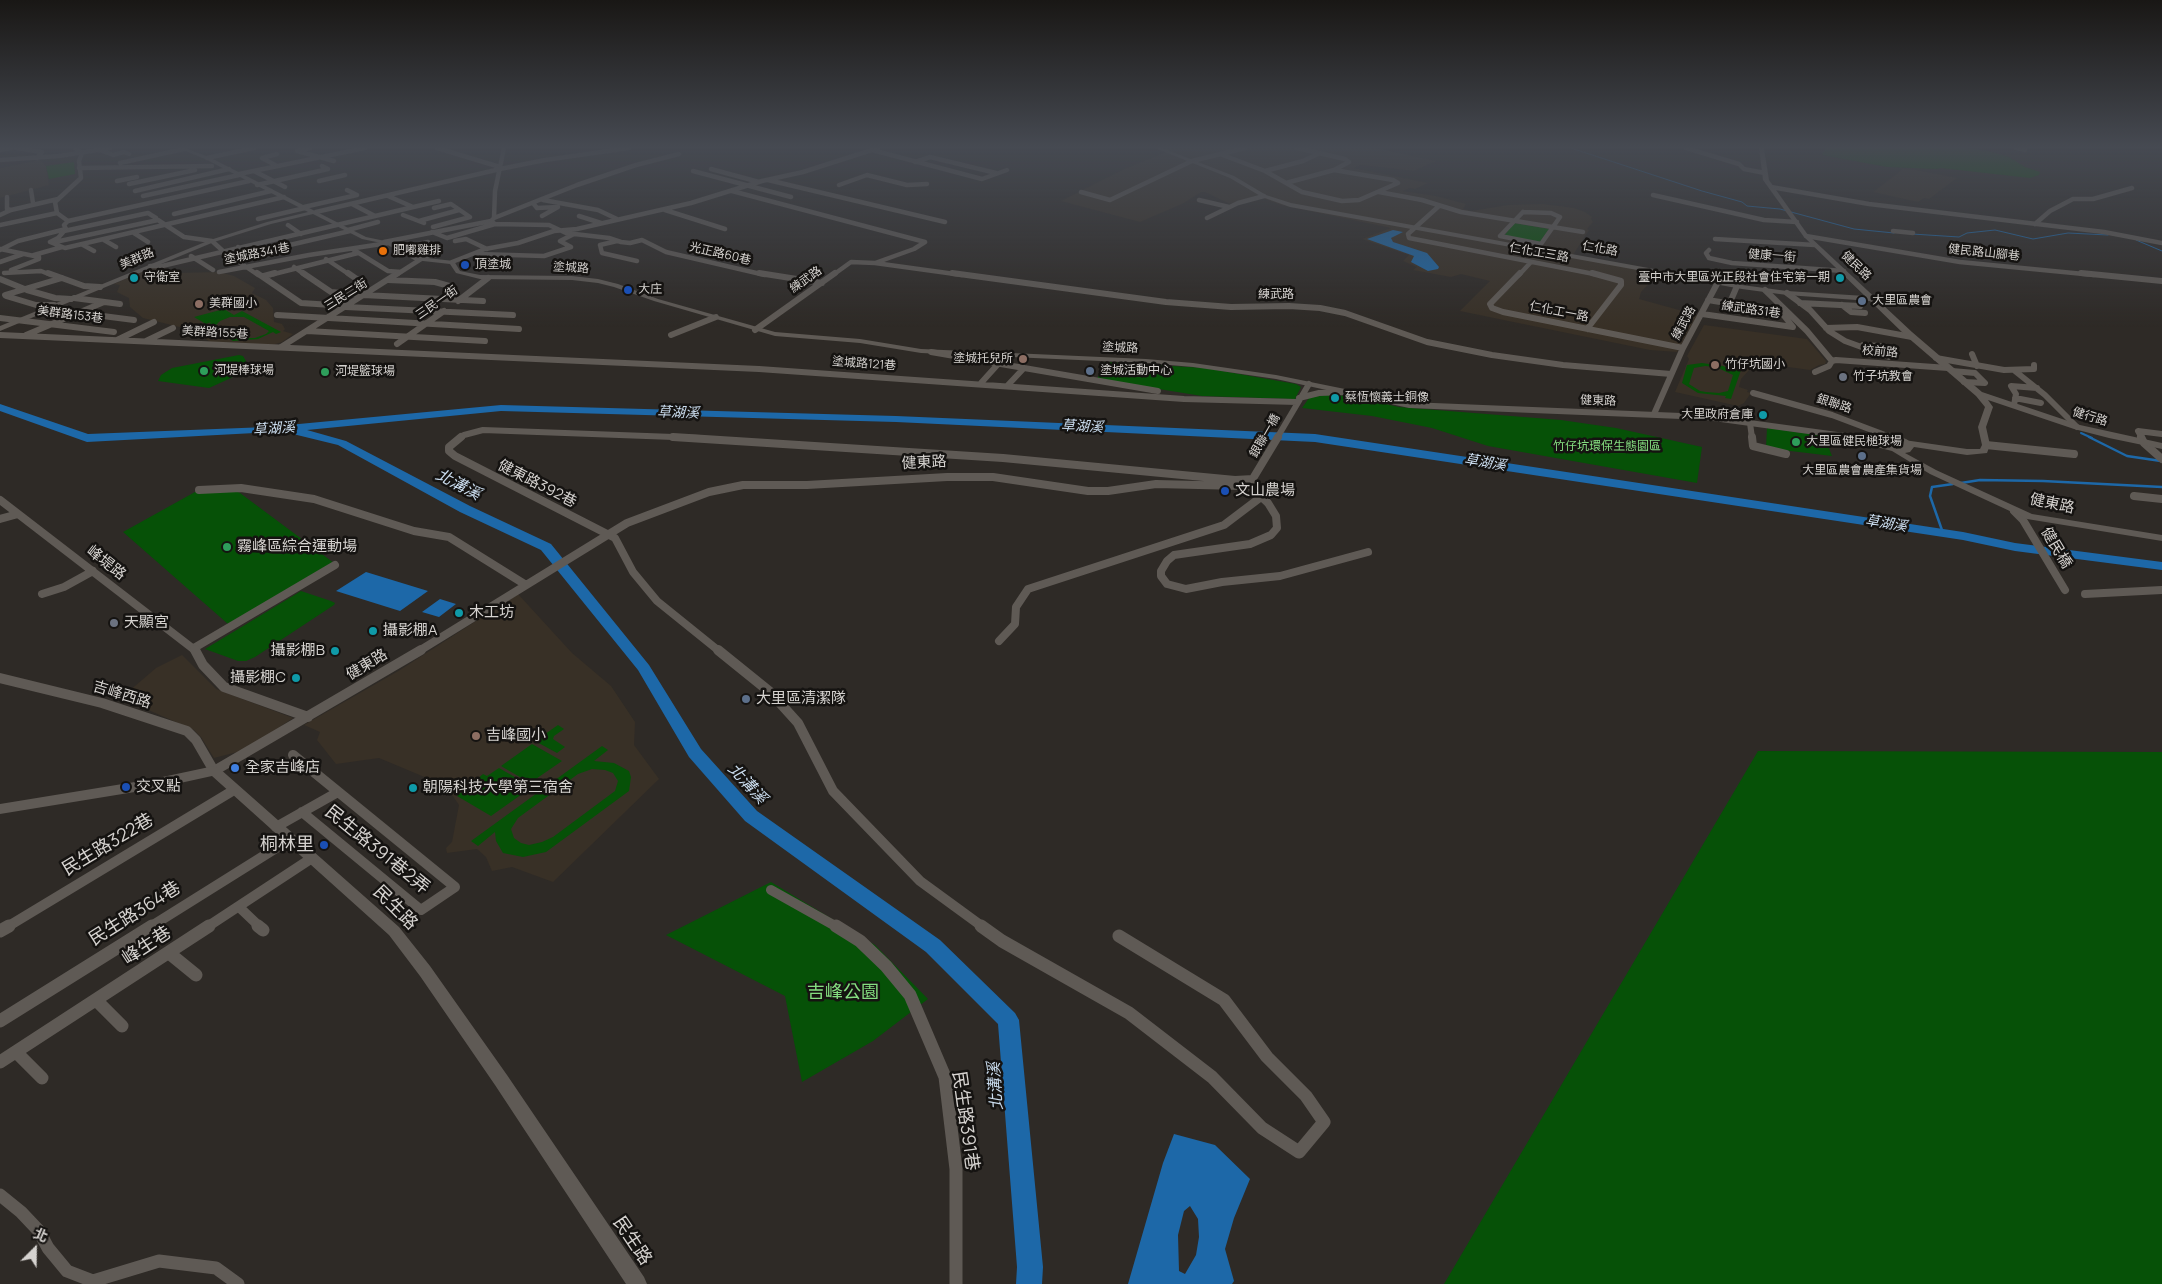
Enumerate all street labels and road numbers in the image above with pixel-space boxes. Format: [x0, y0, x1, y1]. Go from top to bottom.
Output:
street label: 仁化路 [1581, 239, 1619, 259]
street label: 光正路60巷 [688, 240, 752, 268]
street label: 塗城路341巷 [223, 241, 291, 267]
street label: 仁化工三路 [1508, 241, 1570, 265]
street label: 健民路山腳巷 [1947, 242, 2021, 264]
street label: 美群路 [118, 245, 156, 273]
street label: 健康一街 [1748, 247, 1796, 265]
street label: 健民路 [1838, 248, 1874, 284]
street label: 塗城路 [553, 260, 589, 276]
street label: 練武路 [787, 264, 825, 296]
street label: 三民二街 [322, 276, 370, 314]
street label: 三民一街 [413, 283, 461, 323]
street label: 練武路 [1258, 288, 1294, 302]
street label: 仁化工一路 [1528, 299, 1590, 325]
street label: 練武路31巷 [1721, 299, 1781, 321]
street label: 美群路153巷 [36, 304, 104, 326]
street label: 練武路 [1669, 304, 1699, 342]
street label: 美群路155巷 [181, 324, 249, 342]
street label: 塗城路 [1102, 340, 1138, 356]
street label: 校前路 [1861, 343, 1899, 361]
street label: 塗城路121巷 [831, 355, 897, 373]
street label: 銀聯路 [1815, 392, 1853, 416]
street label: 健東路 [1580, 393, 1616, 409]
street label: 健行路 [2071, 405, 2109, 429]
street label: 銀聯一橋 [1247, 412, 1283, 460]
street label: 健東路 [901, 453, 947, 473]
street label: 健東路392巷 [495, 456, 579, 512]
street label: 健東路 [2028, 491, 2076, 517]
street label: 健民橋 [2037, 524, 2075, 572]
street label: 峰堤路 [83, 542, 129, 584]
street label: 健東路 [343, 646, 391, 684]
street label: 吉峰西路 [91, 678, 153, 712]
street label: 民生路391巷2弄 [320, 801, 434, 899]
street label: 民生路322巷 [59, 809, 157, 881]
street label: 民生路364巷 [85, 877, 185, 951]
street label: 民生路 [368, 881, 422, 935]
street label: 峰生巷 [118, 922, 176, 970]
street label: 民生路391巷 [947, 1070, 983, 1172]
street label: 民生路 [608, 1213, 656, 1269]

